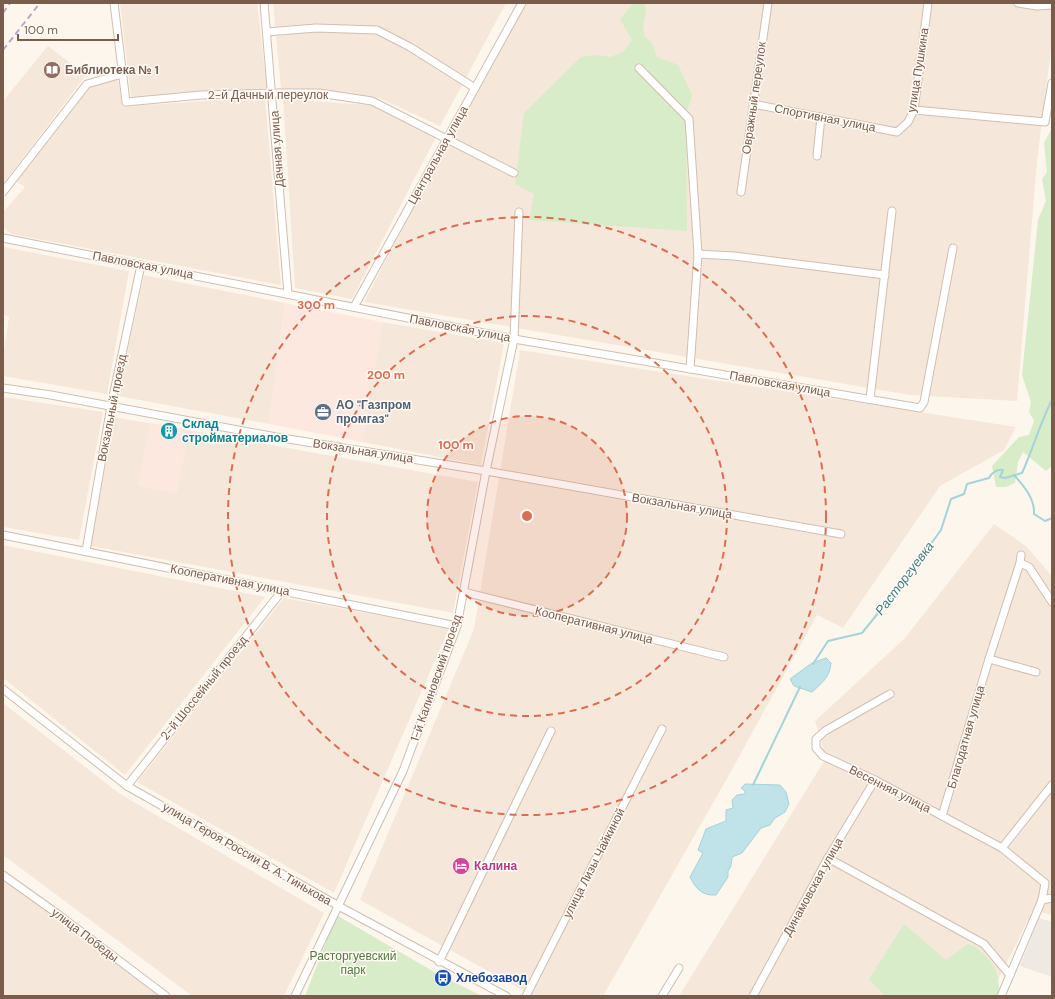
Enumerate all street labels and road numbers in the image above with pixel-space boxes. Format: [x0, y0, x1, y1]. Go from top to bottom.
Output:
street label: улица Пушкина [903, 26, 933, 114]
street label: Овражный переулок [738, 40, 770, 155]
street label: 2-й Дачный переулок [208, 87, 329, 103]
street label: Спортивная улица [773, 100, 877, 136]
street label: Центральная улица [404, 103, 472, 207]
street label: Дачная улица [266, 110, 288, 188]
street label: Павловская улица [91, 247, 195, 283]
street label: Павловская улица [408, 310, 512, 346]
street label: Вокзальный проезд [94, 353, 130, 463]
street label: Павловская улица [728, 367, 832, 401]
street label: Вокзальная улица [312, 435, 415, 467]
street label: Вокзальная улица [631, 489, 734, 523]
street label: Кооперативная улица [169, 561, 291, 599]
street label: Кооперативная улица [533, 603, 655, 647]
street label: 1-й Калиновский проезд [407, 612, 465, 744]
street label: 2-й Шоссейный проезд [157, 632, 251, 744]
street label: Благодатная улица [944, 683, 989, 791]
street label: Весенняя улица [846, 761, 934, 817]
street label: улица Героя России В. А. Тинькова [159, 799, 335, 909]
street label: улица Лизы Чайкиной [559, 805, 629, 921]
street label: Динамовская улица [779, 835, 847, 939]
street label: улица Победы [48, 904, 122, 966]

